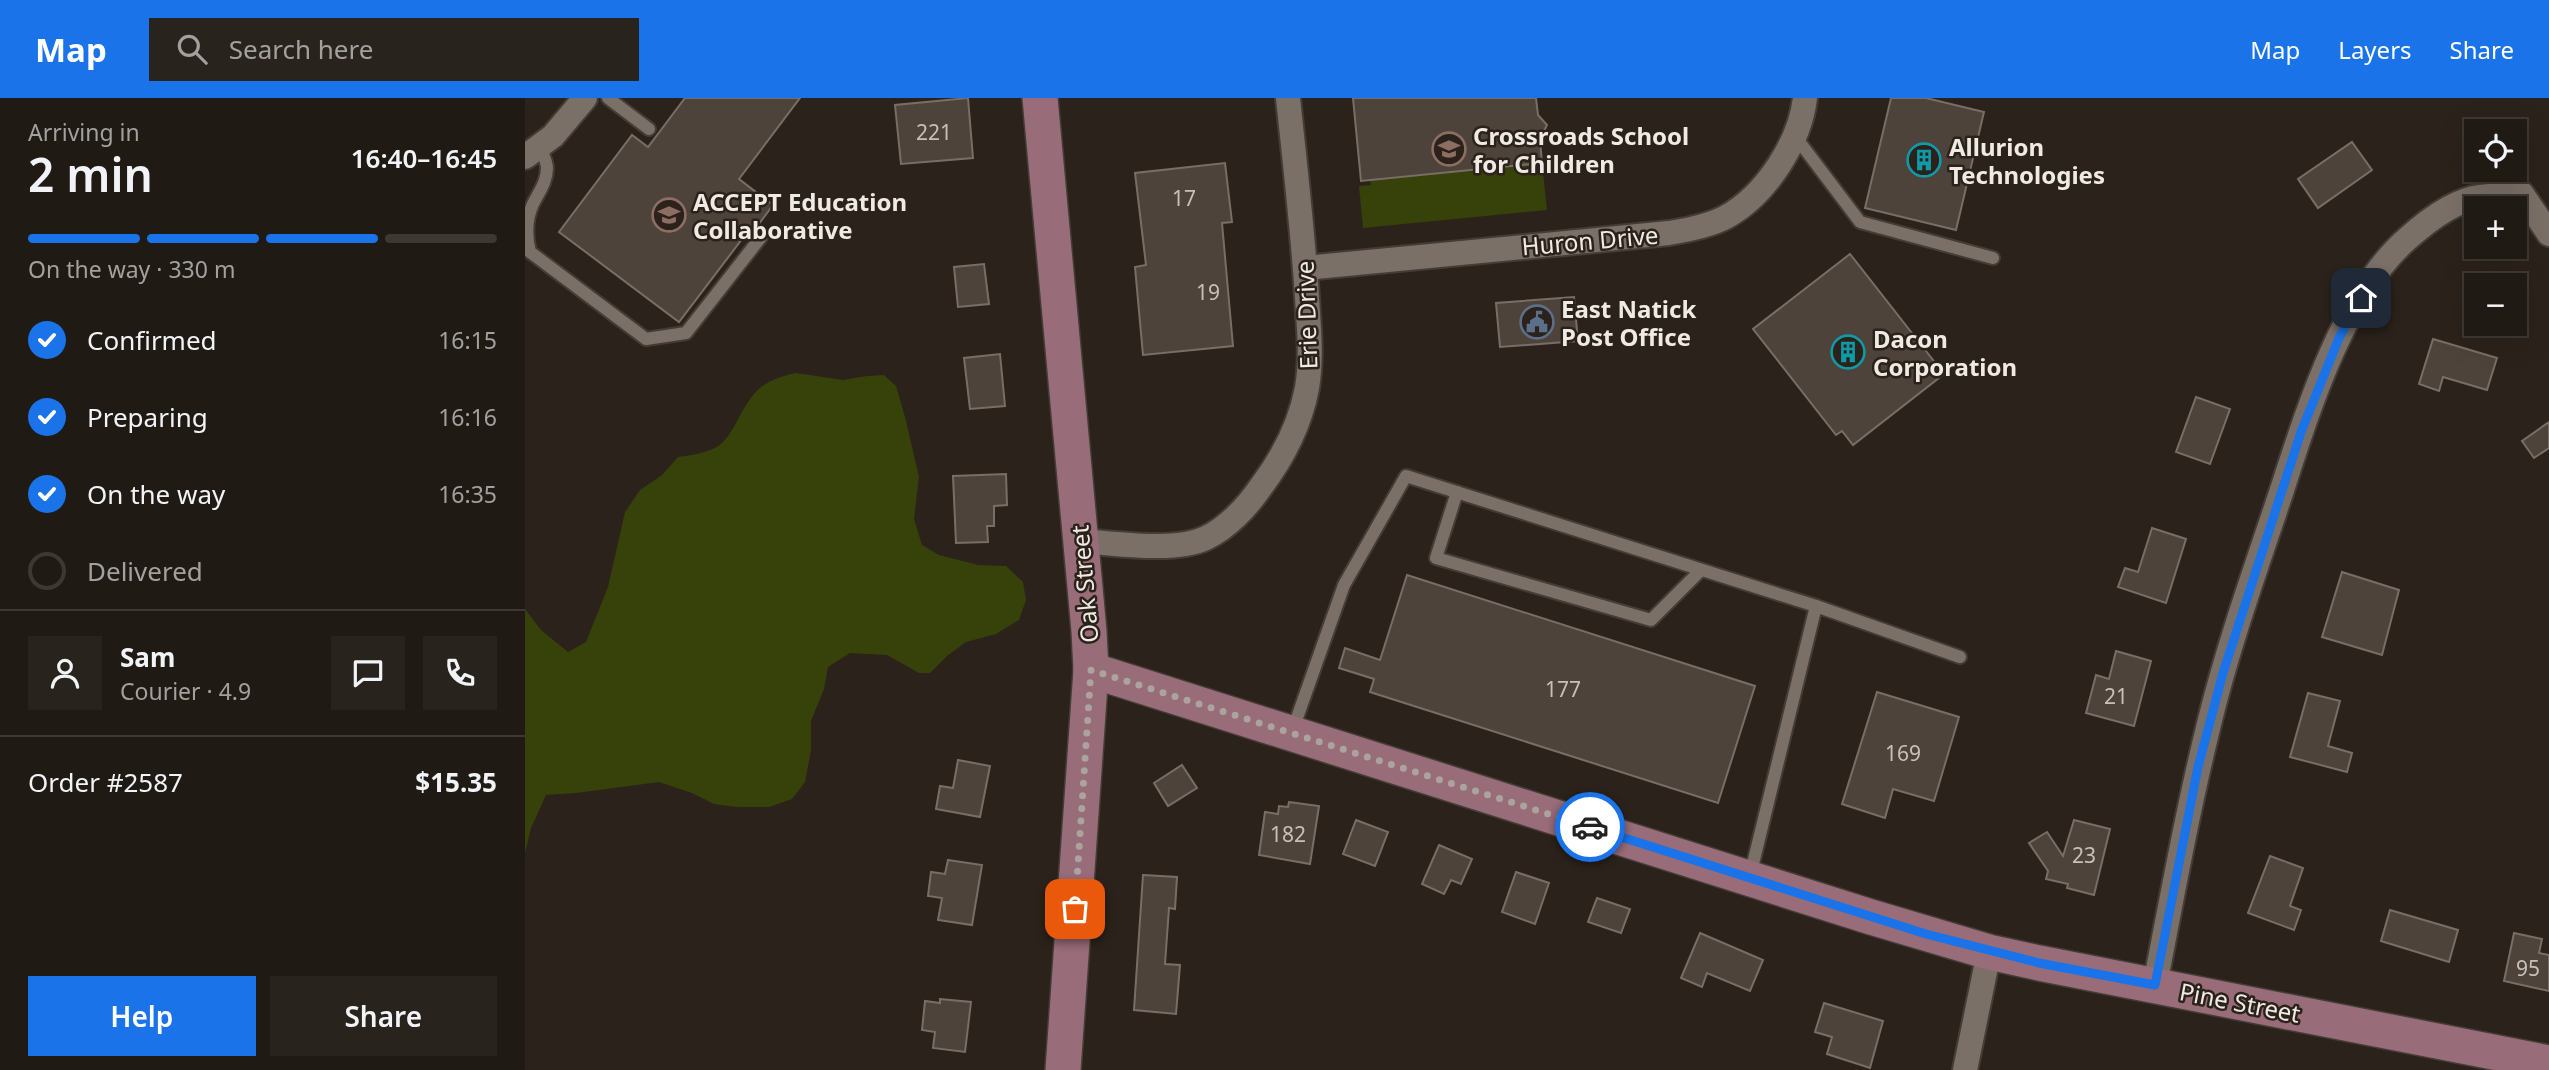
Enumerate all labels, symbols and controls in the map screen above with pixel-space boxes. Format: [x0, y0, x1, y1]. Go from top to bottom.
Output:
search box [149, 18, 639, 81]
text: Map [35, 27, 107, 72]
icon: search [173, 30, 211, 68]
text: Search here [229, 31, 373, 67]
text: Map [2250, 33, 2300, 66]
text: Layers [2338, 33, 2412, 66]
text: Share [2450, 33, 2514, 66]
text: Arriving in [28, 116, 140, 148]
house number: 221 [916, 118, 952, 146]
place label: Crossroads School for Children [1473, 119, 1689, 180]
map controls [2464, 119, 2527, 336]
button: locate [2464, 119, 2527, 182]
school or university icon: Crossroads School for Children [1430, 130, 1468, 168]
place label: Allurion Technologies [1949, 130, 2105, 191]
text: 16:40–16:45 [351, 140, 497, 176]
building icon: Allurion Technologies [1905, 141, 1943, 179]
text: 2 min [28, 143, 153, 205]
house number: 17 [1172, 184, 1196, 212]
place label: ACCEPT Education Collaborative [693, 185, 907, 246]
school or university icon: ACCEPT Education Collaborative [650, 196, 688, 234]
button: + [2464, 196, 2527, 259]
street label: Huron Drive [1520, 218, 1660, 262]
text: On the way · 330 m [28, 253, 235, 285]
street label: Erie Drive [1288, 260, 1324, 370]
pin [2331, 268, 2391, 328]
button: − [2464, 273, 2527, 336]
house number: 19 [1196, 278, 1220, 306]
icon: home [2342, 279, 2380, 317]
place label: East Natick Post Office [1561, 292, 1696, 353]
public building icon: East Natick Post Office [1518, 303, 1556, 341]
icon: check [28, 321, 66, 359]
text: Confirmed [87, 322, 217, 358]
place label: Dacon Corporation [1873, 322, 2017, 383]
text: 16:15 [438, 324, 497, 356]
building icon: Dacon Corporation [1829, 333, 1867, 371]
icon: check [28, 398, 66, 436]
text: Preparing [87, 399, 208, 435]
text: 16:16 [438, 401, 497, 433]
icon: check [28, 475, 66, 513]
text: On the way [87, 476, 225, 512]
text: 16:35 [438, 478, 497, 510]
street label: Oak Street [1062, 523, 1106, 644]
text: Delivered [87, 553, 203, 589]
button: person [28, 636, 102, 710]
button: chat [331, 636, 405, 710]
button: phone [423, 636, 497, 710]
text: Sam [120, 639, 175, 675]
text: Courier · 4.9 [120, 675, 251, 707]
house number: 177 [1545, 675, 1581, 703]
house number: 21 [2104, 682, 2128, 710]
house number: 169 [1885, 739, 1921, 767]
text: Order #2587 [28, 764, 183, 800]
text: $15.35 [415, 764, 497, 800]
courier [1555, 792, 1625, 862]
icon: car [1571, 808, 1609, 846]
house number: 182 [1270, 820, 1306, 848]
house number: 23 [2072, 841, 2096, 869]
pin [1045, 879, 1105, 939]
icon: bag [1056, 890, 1094, 928]
house number: 95 [2516, 954, 2540, 982]
street label: Pine Street [2177, 974, 2304, 1030]
button: Help [28, 976, 256, 1056]
button: Share [270, 976, 497, 1056]

